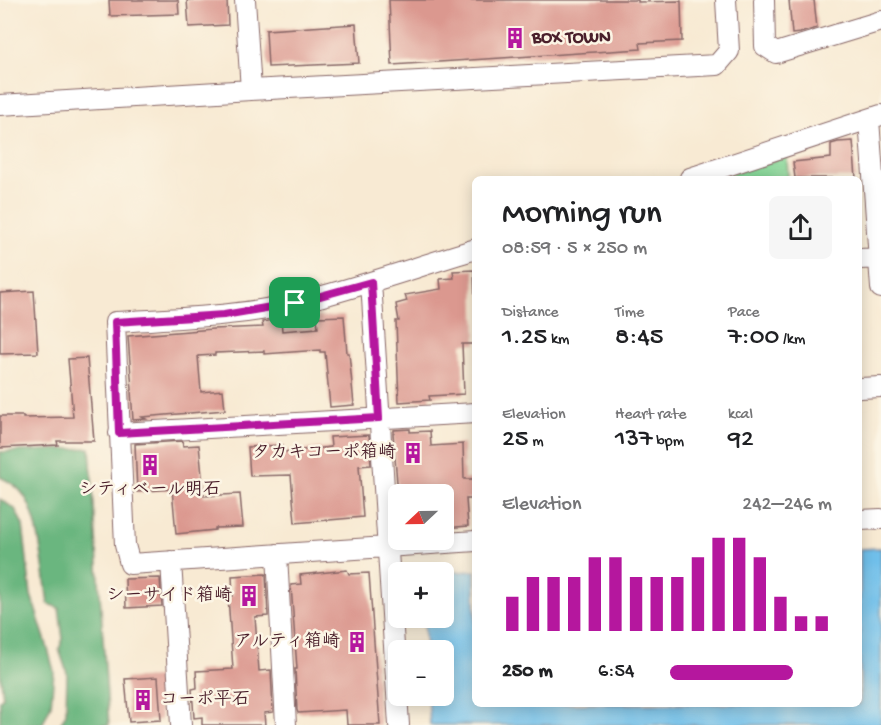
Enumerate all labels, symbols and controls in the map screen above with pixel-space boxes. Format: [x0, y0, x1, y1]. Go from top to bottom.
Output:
building icon: BOX TOWN [503, 26, 527, 50]
place label: BOX TOWN [531, 28, 611, 49]
text: Morning run [502, 196, 662, 234]
button: share [769, 196, 832, 259]
text: 08:59 · 5 × 250 m [502, 238, 647, 261]
pin [269, 277, 320, 328]
icon: arrive [278, 286, 311, 319]
text: Distance [502, 304, 559, 323]
text: Time [615, 304, 644, 323]
text: Pace [728, 304, 759, 323]
text: 1.25 [502, 323, 547, 354]
text: 8:45 [615, 323, 663, 354]
text: 7:00 [728, 323, 779, 354]
text: km [547, 331, 569, 350]
text: /km [779, 331, 805, 350]
text: Elevation [502, 406, 566, 425]
text: Heart rate [615, 406, 687, 425]
text: kcal [728, 406, 753, 425]
text: 25 [502, 425, 528, 456]
text: 137 [615, 425, 653, 456]
text: 92 [728, 425, 754, 456]
text: m [528, 433, 544, 452]
text: bpm [653, 433, 684, 452]
building icon: タカキコーポ箱崎 [401, 441, 425, 465]
place label: タカキコーポ箱崎 [252, 442, 396, 464]
building icon: シティベール明石 [138, 453, 162, 477]
place label: シティベール明石 [79, 480, 221, 501]
north arrow [388, 484, 454, 550]
map controls [388, 484, 454, 706]
text: Elevation [502, 494, 582, 517]
text: 242–246 m [742, 494, 832, 517]
button: + [388, 562, 454, 628]
building icon: シーサイド箱崎 [237, 584, 261, 608]
place label: シーサイド箱崎 [106, 585, 232, 607]
building icon: アルティ箱崎 [345, 630, 369, 654]
place label: アルティ箱崎 [234, 631, 340, 653]
button: − [388, 640, 454, 706]
text: 250 m [502, 661, 553, 684]
text: 6:54 [598, 661, 634, 684]
building icon: コーポ平石 [131, 688, 155, 712]
place label: コーポ平石 [160, 689, 250, 711]

